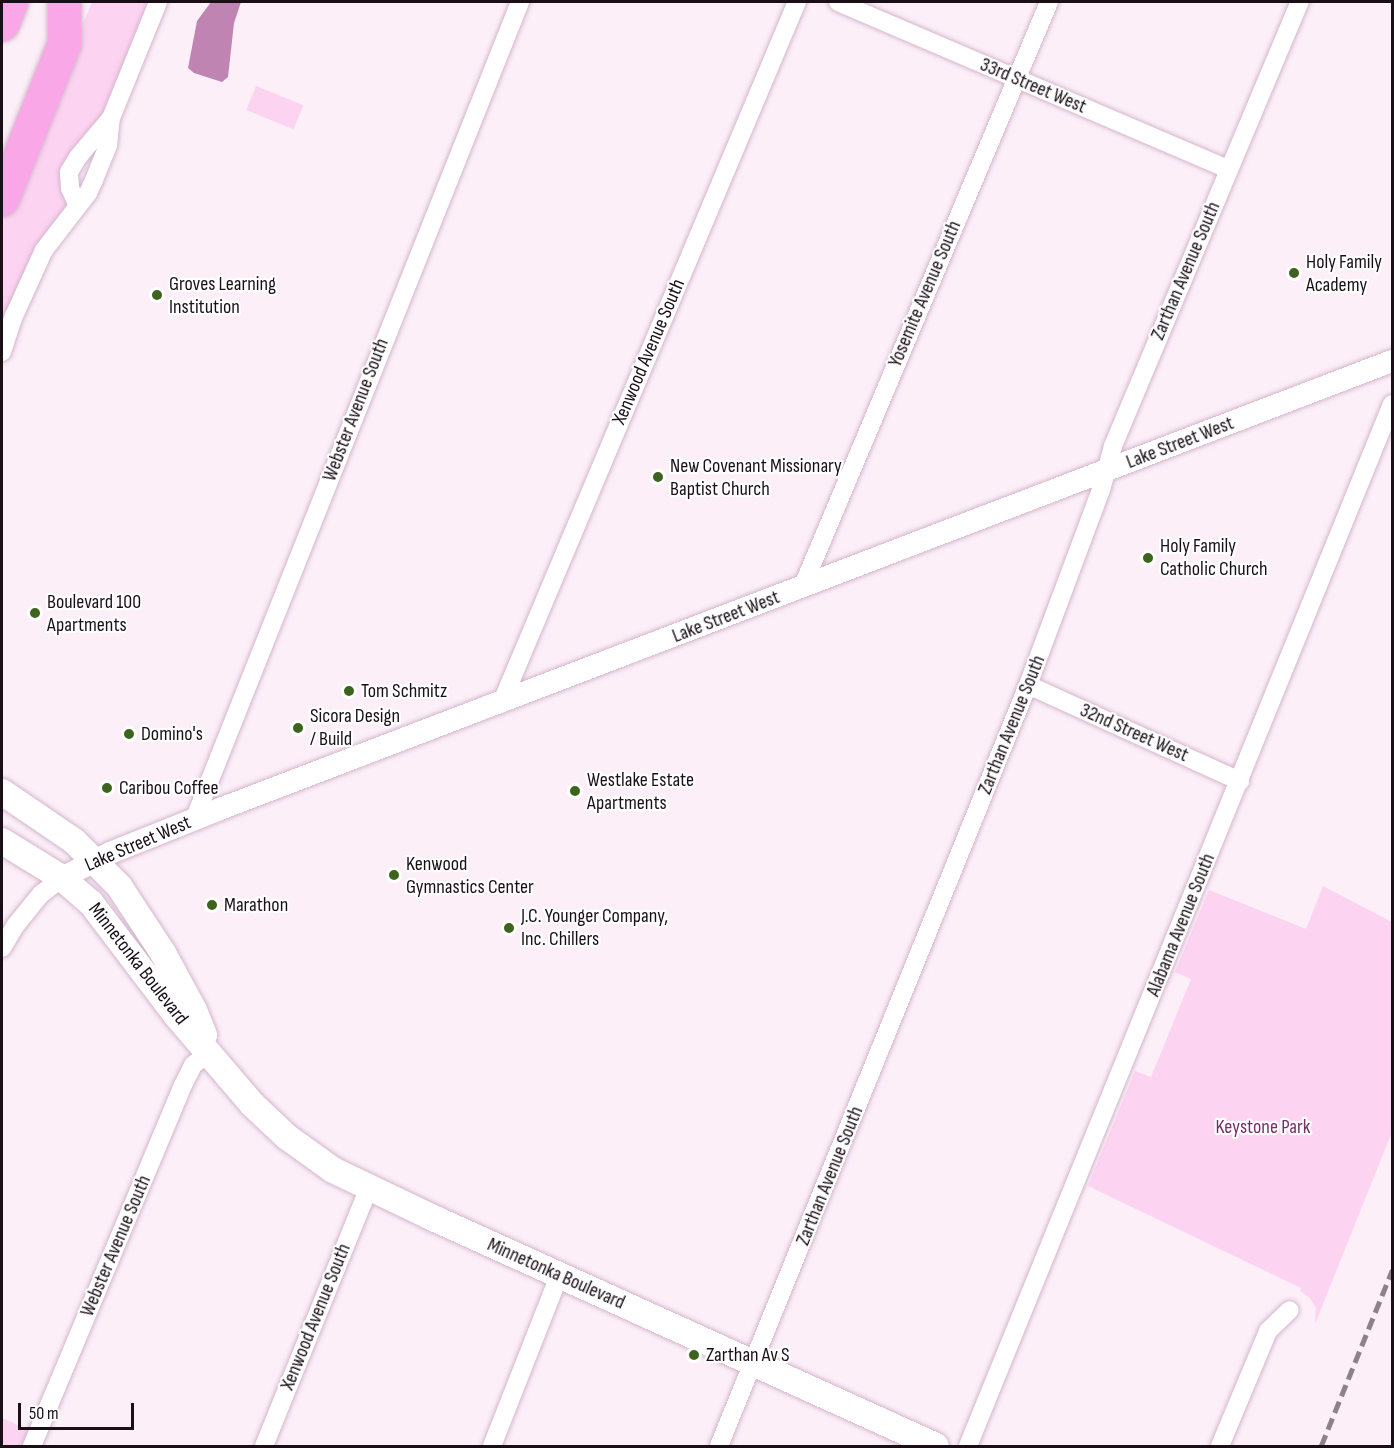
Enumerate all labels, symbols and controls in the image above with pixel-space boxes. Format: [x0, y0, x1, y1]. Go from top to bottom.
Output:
street label: 33rd Street West [976, 53, 1090, 119]
street label: Zarthan Avenue South [1146, 198, 1226, 344]
street label: Yosemite Avenue South [883, 217, 967, 371]
place label: Holy Family Academy [1306, 250, 1382, 297]
marker: Holy Family Academy [1287, 266, 1301, 280]
place label: Groves Learning Institution [169, 272, 276, 319]
street label: Xenwood Avenue South [608, 276, 690, 428]
marker: Groves Learning Institution [150, 288, 164, 302]
street label: Webster Avenue South [318, 335, 394, 485]
street label: Lake Street West [1123, 412, 1237, 474]
place label: New Covenant Missionary Baptist Church [670, 454, 842, 501]
marker: New Covenant Missionary Baptist Church [651, 470, 665, 484]
place label: Holy Family Catholic Church [1160, 534, 1268, 581]
marker: Holy Family Catholic Church [1141, 551, 1155, 565]
street label: Lake Street West [669, 586, 783, 648]
place label: Boulevard 100 Apartments [47, 590, 141, 637]
marker: Boulevard 100 Apartments [28, 606, 42, 620]
street label: Zarthan Avenue South [973, 652, 1051, 798]
place label: Tom Schmitz [361, 679, 447, 703]
marker: Tom Schmitz [342, 684, 356, 698]
street label: 32nd Street West [1076, 698, 1192, 768]
place label: Sicora Design / Build [310, 704, 400, 751]
marker: Sicora Design / Build [291, 721, 305, 735]
place label: Domino's [141, 722, 203, 746]
marker: Domino's [122, 727, 136, 741]
place label: Westlake Estate Apartments [587, 768, 694, 815]
place label: Caribou Coffee [119, 776, 219, 800]
marker: Caribou Coffee [100, 781, 114, 795]
marker: Westlake Estate Apartments [568, 784, 582, 798]
street label: Lake Street West [81, 811, 195, 877]
street label: Alabama Avenue South [1141, 850, 1221, 1000]
place label: Kenwood Gymnastics Center [406, 852, 534, 899]
marker: Kenwood Gymnastics Center [387, 868, 401, 882]
place label: Marathon [224, 893, 288, 917]
street label: Minnetonka Boulevard [83, 898, 193, 1030]
marker: Marathon [205, 898, 219, 912]
place label: J.C. Younger Company, Inc. Chillers [521, 904, 668, 951]
marker: J.C. Younger Company, Inc. Chillers [502, 921, 516, 935]
street label: Zarthan Avenue South [791, 1103, 869, 1249]
park label: Keystone Park [1216, 1115, 1310, 1139]
street label: Webster Avenue South [75, 1172, 157, 1320]
street label: Minnetonka Boulevard [483, 1233, 629, 1315]
street label: Xenwood Avenue South [276, 1240, 356, 1394]
place label: Zarthan Av S [706, 1343, 790, 1367]
marker: Zarthan Av S [687, 1348, 701, 1362]
scale bar [21, 1391, 136, 1429]
text: 50 m [29, 1403, 59, 1424]

